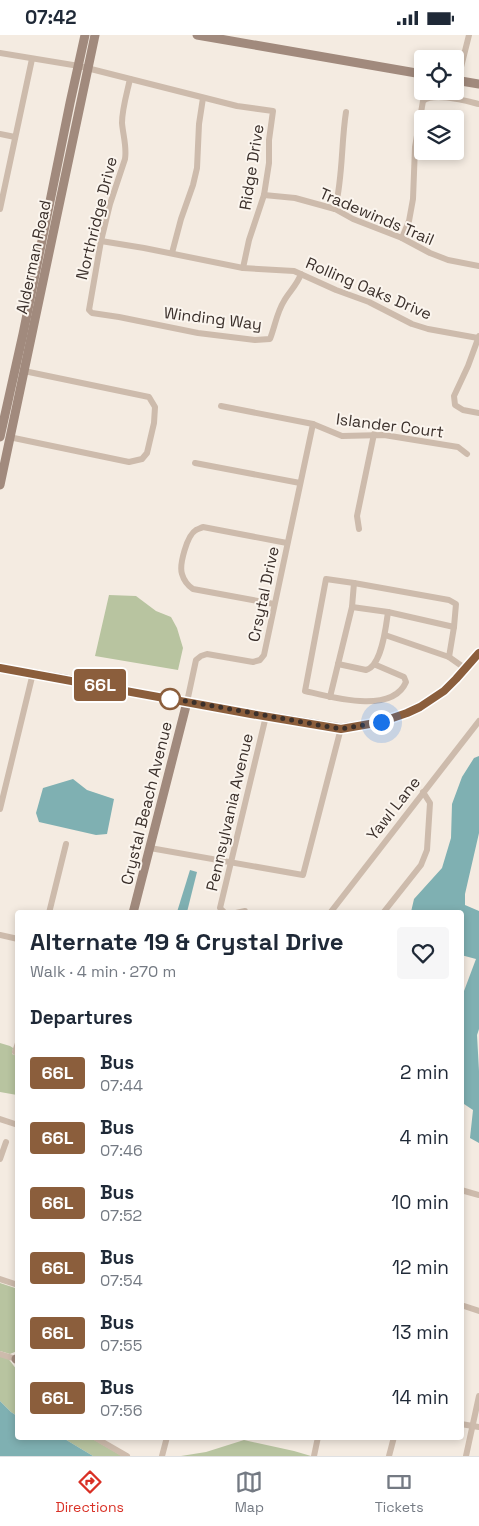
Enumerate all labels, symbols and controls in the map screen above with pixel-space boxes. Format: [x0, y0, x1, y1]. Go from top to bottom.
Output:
text: 07:42 [25, 5, 77, 30]
map controls [414, 50, 464, 160]
button: locate [414, 50, 464, 100]
button: layers [414, 110, 464, 160]
street label: Ridge Drive [234, 123, 269, 211]
street label: Northridge Drive [71, 154, 122, 282]
street label: Tradewinds Trail [316, 183, 437, 250]
street label: Alderman Road [11, 198, 56, 316]
street label: Rolling Oaks Drive [303, 252, 435, 325]
street label: Winding Way [163, 302, 263, 335]
street label: Islander Court [335, 408, 445, 443]
street label: Crsytal Drive [243, 544, 284, 644]
line badge: 66L [71, 669, 129, 701]
text: 66L [84, 673, 116, 696]
unlabelled marker [159, 688, 181, 710]
your location [369, 710, 394, 735]
street label: Crystal Beach Avenue [116, 719, 177, 887]
street label: Pennsylvania Avenue [201, 731, 258, 893]
street label: Yawl Lane [362, 772, 425, 845]
text: Alternate 19 & Crystal Drive [30, 926, 344, 957]
button: heart [397, 927, 449, 979]
text: Walk · 4 min · 270 m [30, 961, 176, 982]
text: Departures [30, 1005, 133, 1030]
text: Bus [100, 1050, 134, 1075]
text: 2 min [400, 1060, 449, 1085]
text: 66L [41, 1061, 74, 1084]
text: 07:44 [100, 1075, 143, 1096]
text: Bus [100, 1115, 134, 1140]
text: 4 min [400, 1125, 449, 1150]
text: 66L [41, 1126, 74, 1149]
text: 07:46 [100, 1140, 143, 1161]
text: Bus [100, 1180, 134, 1205]
text: 10 min [391, 1190, 449, 1215]
text: 66L [41, 1191, 74, 1214]
text: 07:52 [100, 1205, 142, 1226]
text: Bus [100, 1245, 134, 1270]
text: 12 min [392, 1255, 449, 1280]
text: 66L [41, 1256, 74, 1279]
text: 07:54 [100, 1270, 143, 1291]
text: Bus [100, 1310, 134, 1335]
text: 13 min [392, 1320, 449, 1345]
text: 66L [41, 1321, 74, 1344]
text: 07:55 [100, 1335, 142, 1356]
text: Bus [100, 1375, 134, 1400]
text: 14 min [392, 1385, 449, 1410]
text: 66L [41, 1386, 74, 1409]
text: 07:56 [100, 1400, 142, 1421]
tab: Directions [55, 1468, 124, 1516]
tab: Map [235, 1468, 264, 1516]
tab: Tickets [375, 1468, 424, 1516]

